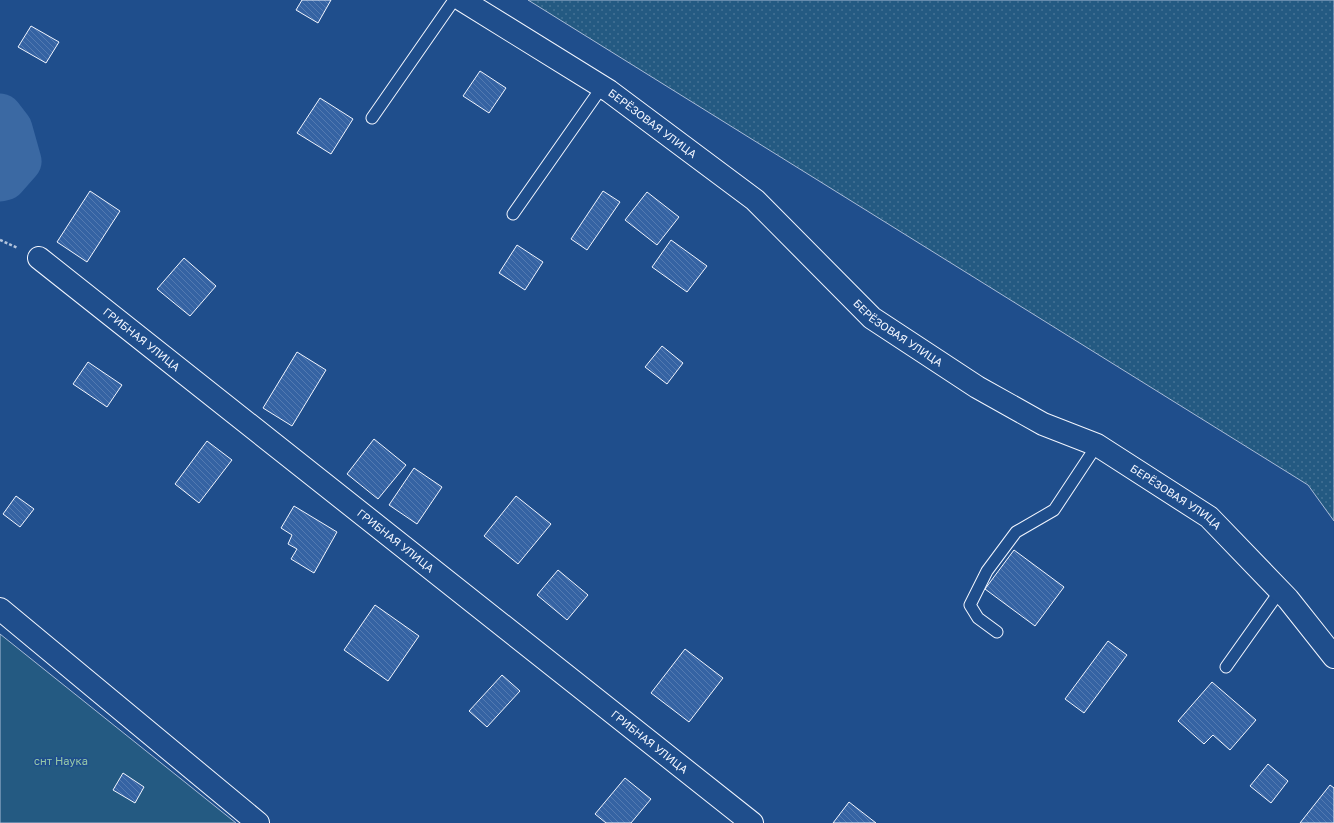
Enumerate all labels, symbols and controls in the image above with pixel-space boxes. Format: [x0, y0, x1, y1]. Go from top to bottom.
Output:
street label: БЕРЁЗОВАЯ УЛИЦА [606, 86, 700, 161]
street label: БЕРЁЗОВАЯ УЛИЦА [851, 296, 946, 369]
street label: ГРИБНАЯ УЛИЦА [101, 305, 183, 374]
street label: БЕРЁЗОВАЯ УЛИЦА [1128, 461, 1225, 532]
street label: ГРИБНАЯ УЛИЦА [355, 506, 437, 575]
street label: ГРИБНАЯ УЛИЦА [609, 707, 691, 776]
park label: снт Наука [34, 754, 88, 767]

